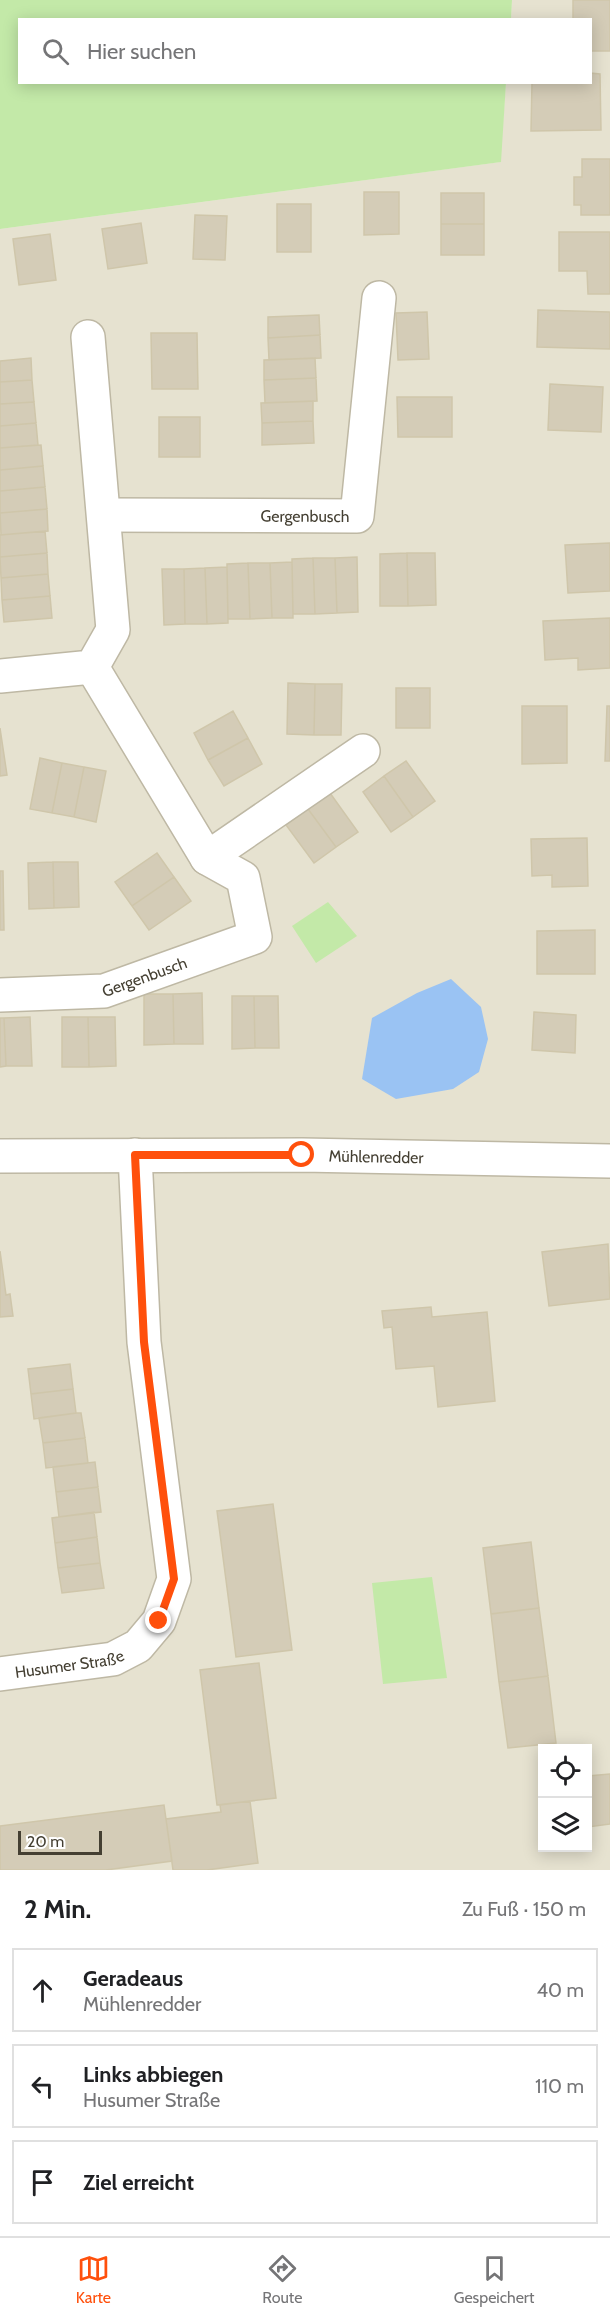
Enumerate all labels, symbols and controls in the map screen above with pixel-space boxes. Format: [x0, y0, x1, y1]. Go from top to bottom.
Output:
search box [18, 18, 592, 84]
icon: search [39, 35, 72, 68]
text: Hier suchen [87, 38, 196, 65]
street label: Gergenbusch [261, 506, 349, 525]
street label: Gergenbusch [99, 953, 189, 1000]
route start [288, 1141, 314, 1167]
street label: Mühlenredder [328, 1146, 425, 1167]
route end [145, 1607, 171, 1633]
street label: Husumer Straße [14, 1645, 127, 1681]
map controls [538, 1744, 592, 1852]
button: locate [538, 1744, 592, 1798]
button: layers [538, 1798, 592, 1852]
scale bar [18, 1828, 102, 1856]
text: 20 m [27, 1832, 64, 1851]
text: 2 Min. [24, 1893, 91, 1925]
text: Zu Fuß · 150 m [462, 1897, 586, 1921]
text: Geradeaus [83, 1965, 183, 1992]
icon: ahead [26, 1974, 59, 2007]
text: 40 m [536, 1978, 584, 2002]
text: Mühlenredder [83, 1992, 201, 2016]
text: Links abbiegen [83, 2061, 223, 2088]
icon: left [26, 2070, 59, 2103]
text: 110 m [535, 2074, 584, 2098]
text: Husumer Straße [83, 2088, 220, 2112]
icon: arrive [26, 2166, 59, 2199]
text: Ziel erreicht [83, 2169, 194, 2196]
tab: Karte [76, 2252, 111, 2307]
tab: Route [262, 2252, 302, 2307]
tab: Gespeichert [454, 2252, 534, 2307]

